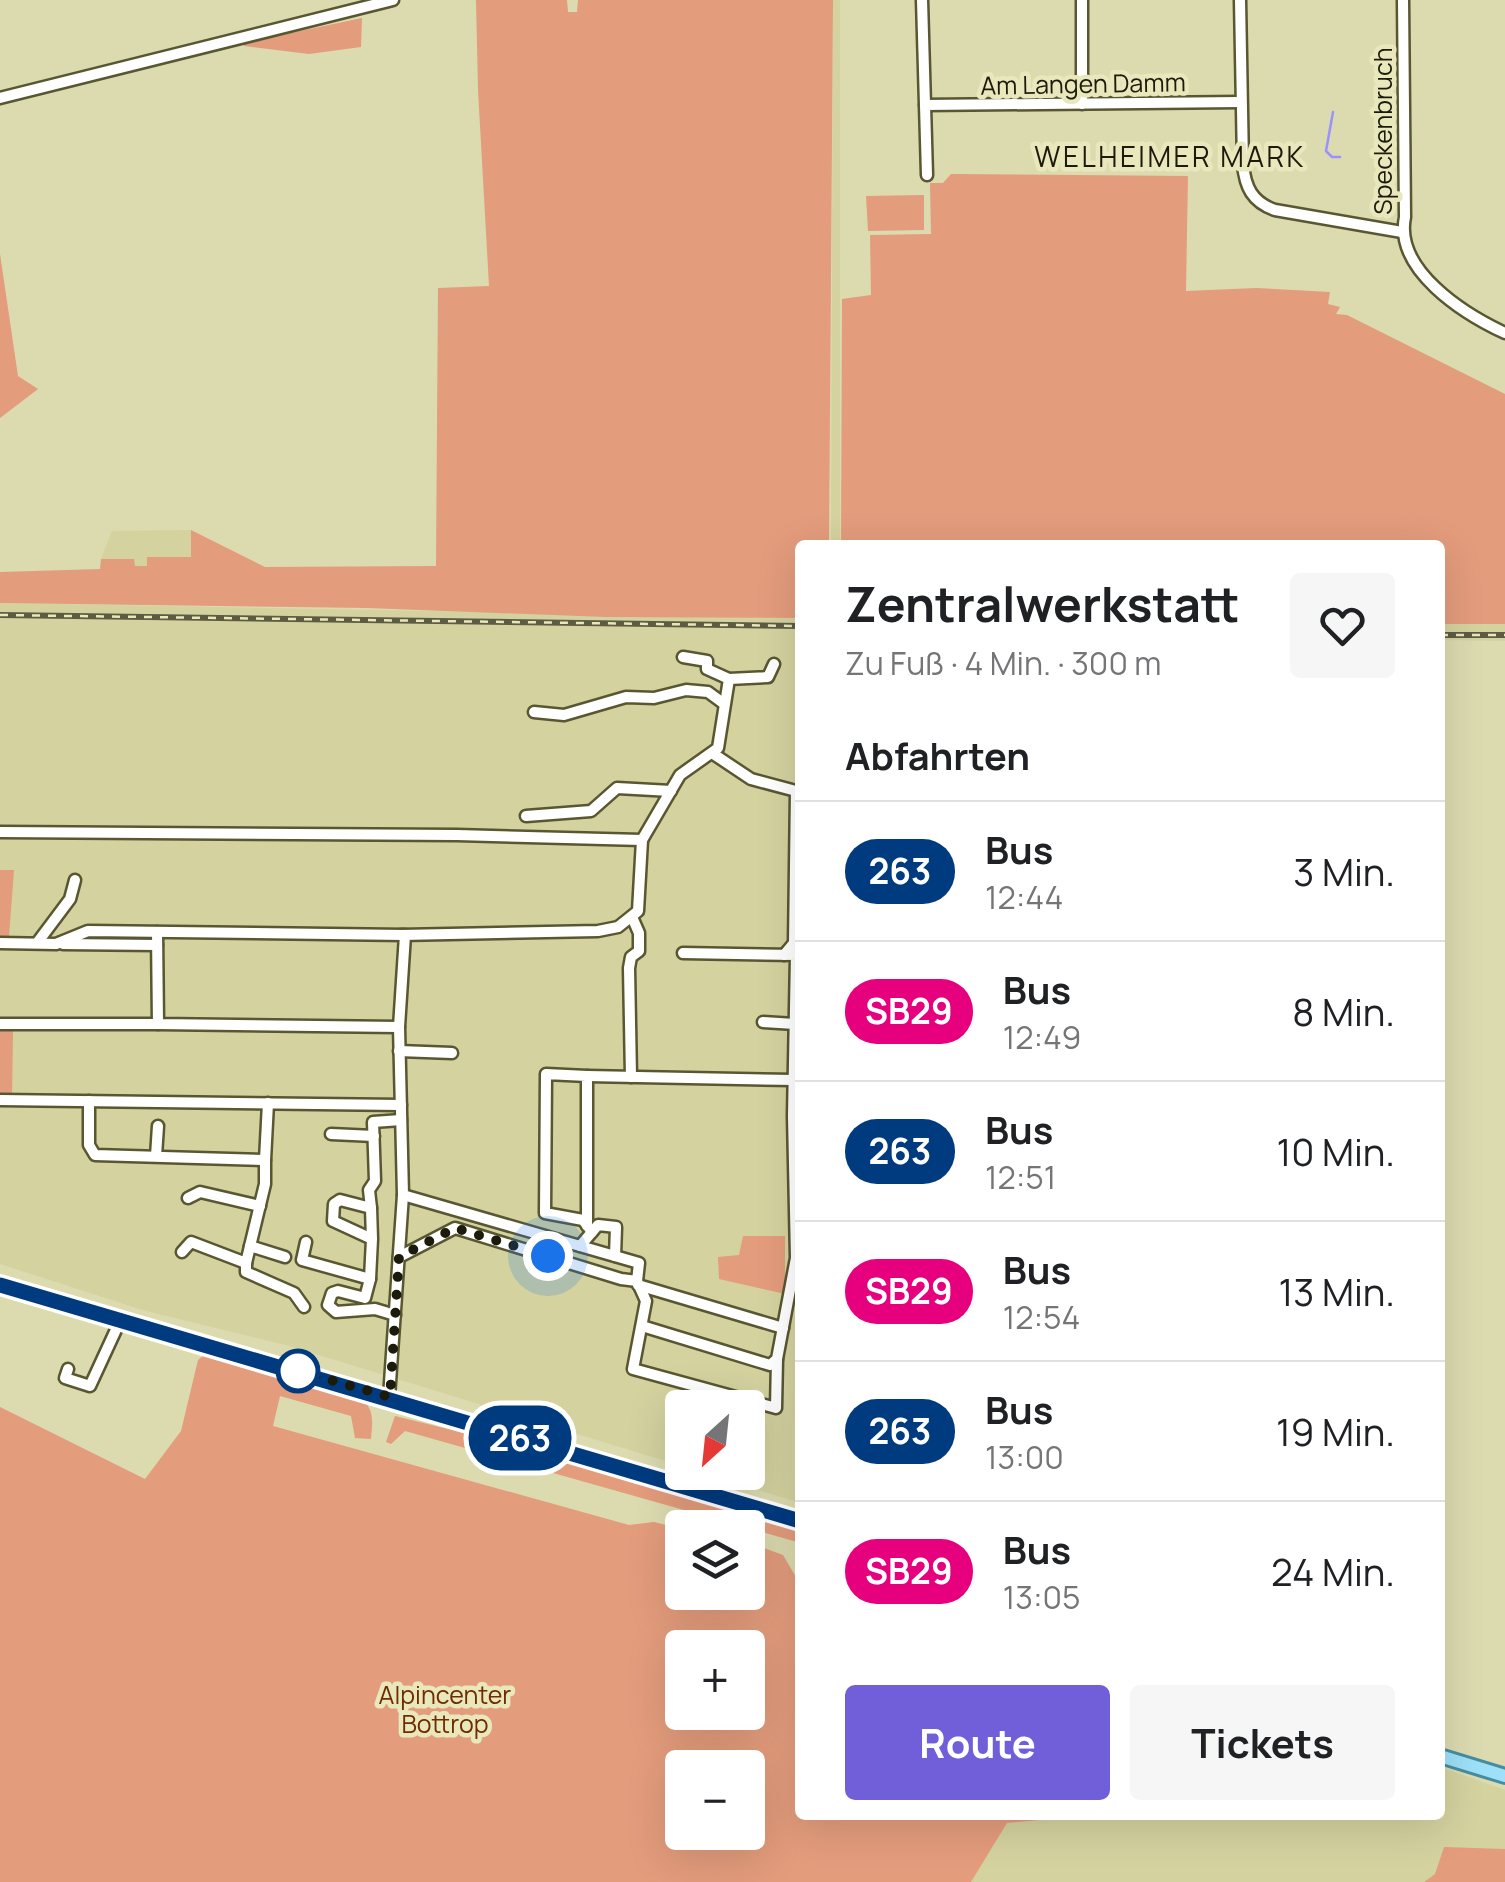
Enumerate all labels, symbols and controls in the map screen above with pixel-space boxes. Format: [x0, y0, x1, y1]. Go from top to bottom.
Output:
street label: Speckenbruch [1365, 47, 1400, 215]
street label: Am Langen Damm [980, 64, 1186, 103]
district label: WELHEIMER MARK [1034, 137, 1306, 175]
text: Zentralwerkstatt [845, 571, 1240, 636]
button: heart [1290, 573, 1395, 678]
text: Zu Fuß · 4 Min. · 300 m [845, 641, 1161, 685]
text: Abfahrten [845, 729, 1030, 781]
text: Bus [985, 823, 1053, 875]
text: 3 Min. [1293, 845, 1395, 897]
text: 263 [869, 847, 931, 895]
text: 12:44 [985, 875, 1063, 919]
text: Bus [1003, 963, 1071, 1015]
text: 8 Min. [1292, 985, 1395, 1037]
text: SB29 [865, 987, 953, 1035]
text: 12:49 [1003, 1015, 1081, 1059]
text: Bus [985, 1103, 1053, 1155]
text: 10 Min. [1276, 1125, 1395, 1177]
text: 263 [869, 1127, 931, 1175]
text: 12:51 [985, 1155, 1056, 1199]
your location [523, 1231, 573, 1281]
text: Bus [1003, 1243, 1071, 1295]
text: 13 Min. [1279, 1265, 1395, 1317]
text: SB29 [865, 1267, 953, 1315]
text: 12:54 [1003, 1295, 1080, 1339]
unlabelled marker [277, 1350, 319, 1392]
text: Bus [985, 1383, 1053, 1435]
north arrow [665, 1390, 765, 1490]
map controls [665, 1390, 765, 1850]
text: 19 Min. [1276, 1405, 1395, 1457]
line badge: 263 [462, 1406, 578, 1470]
text: 263 [869, 1407, 931, 1455]
text: 263 [489, 1414, 551, 1462]
text: 13:00 [985, 1435, 1064, 1479]
button: layers [665, 1510, 765, 1610]
text: Bus [1003, 1523, 1071, 1575]
text: 24 Min. [1271, 1545, 1395, 1597]
text: SB29 [865, 1547, 953, 1595]
text: 13:05 [1003, 1575, 1080, 1619]
button: + [665, 1630, 765, 1730]
park label: Alpincenter Bottrop [379, 1677, 511, 1741]
button: Route [845, 1685, 1110, 1800]
button: Tickets [1130, 1685, 1395, 1800]
button: − [665, 1750, 765, 1850]

